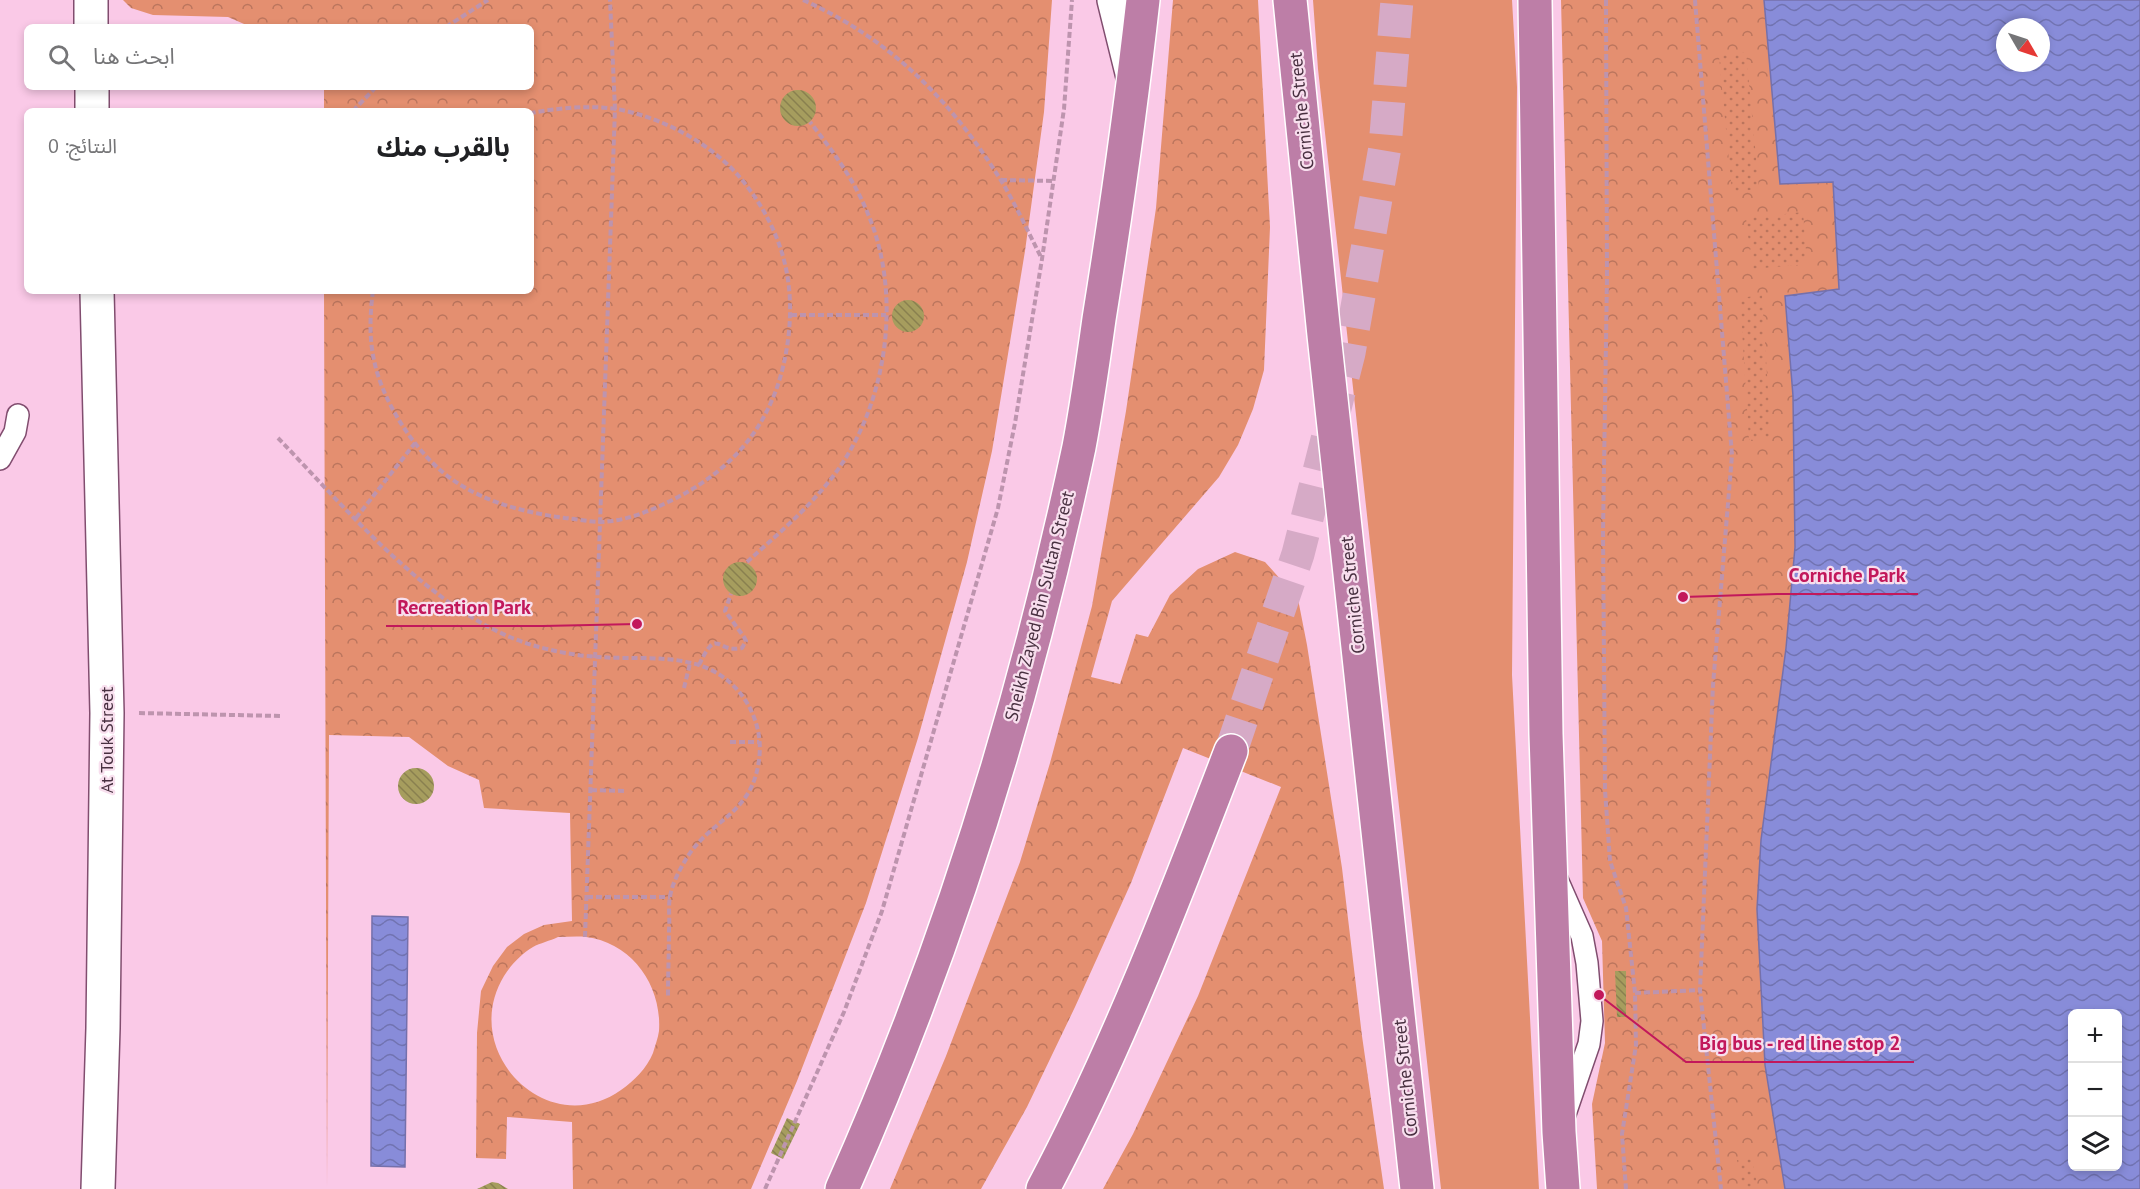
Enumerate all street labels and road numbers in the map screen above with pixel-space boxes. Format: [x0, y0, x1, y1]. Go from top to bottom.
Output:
street label: Corniche Street [1283, 51, 1319, 171]
street label: Sheikh Zayed Bin Sultan Street [999, 488, 1079, 724]
street label: Corniche Street [1334, 535, 1370, 655]
street label: At Touk Street [95, 687, 118, 793]
street label: Corniche Street [1387, 1018, 1423, 1138]

